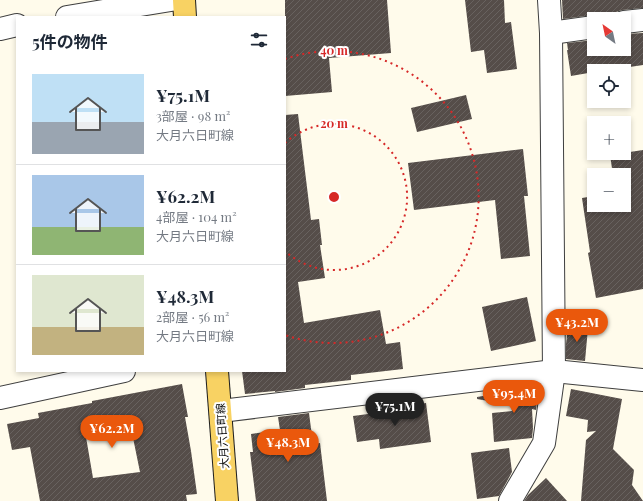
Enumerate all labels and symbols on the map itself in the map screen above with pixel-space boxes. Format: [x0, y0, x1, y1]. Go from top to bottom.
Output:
north arrow [587, 12, 631, 56]
text: 40 m [320, 42, 348, 58]
text: 20 m [320, 115, 348, 131]
centre of rings [327, 190, 341, 204]
pin: ¥43.2M [544, 309, 610, 343]
pin: ¥95.4M [481, 380, 547, 414]
pin: ¥75.1M [362, 393, 428, 427]
street label: 大月六日町線 [212, 403, 232, 469]
pin: ¥62.2M [79, 415, 145, 449]
pin: ¥48.3M [255, 429, 321, 463]

